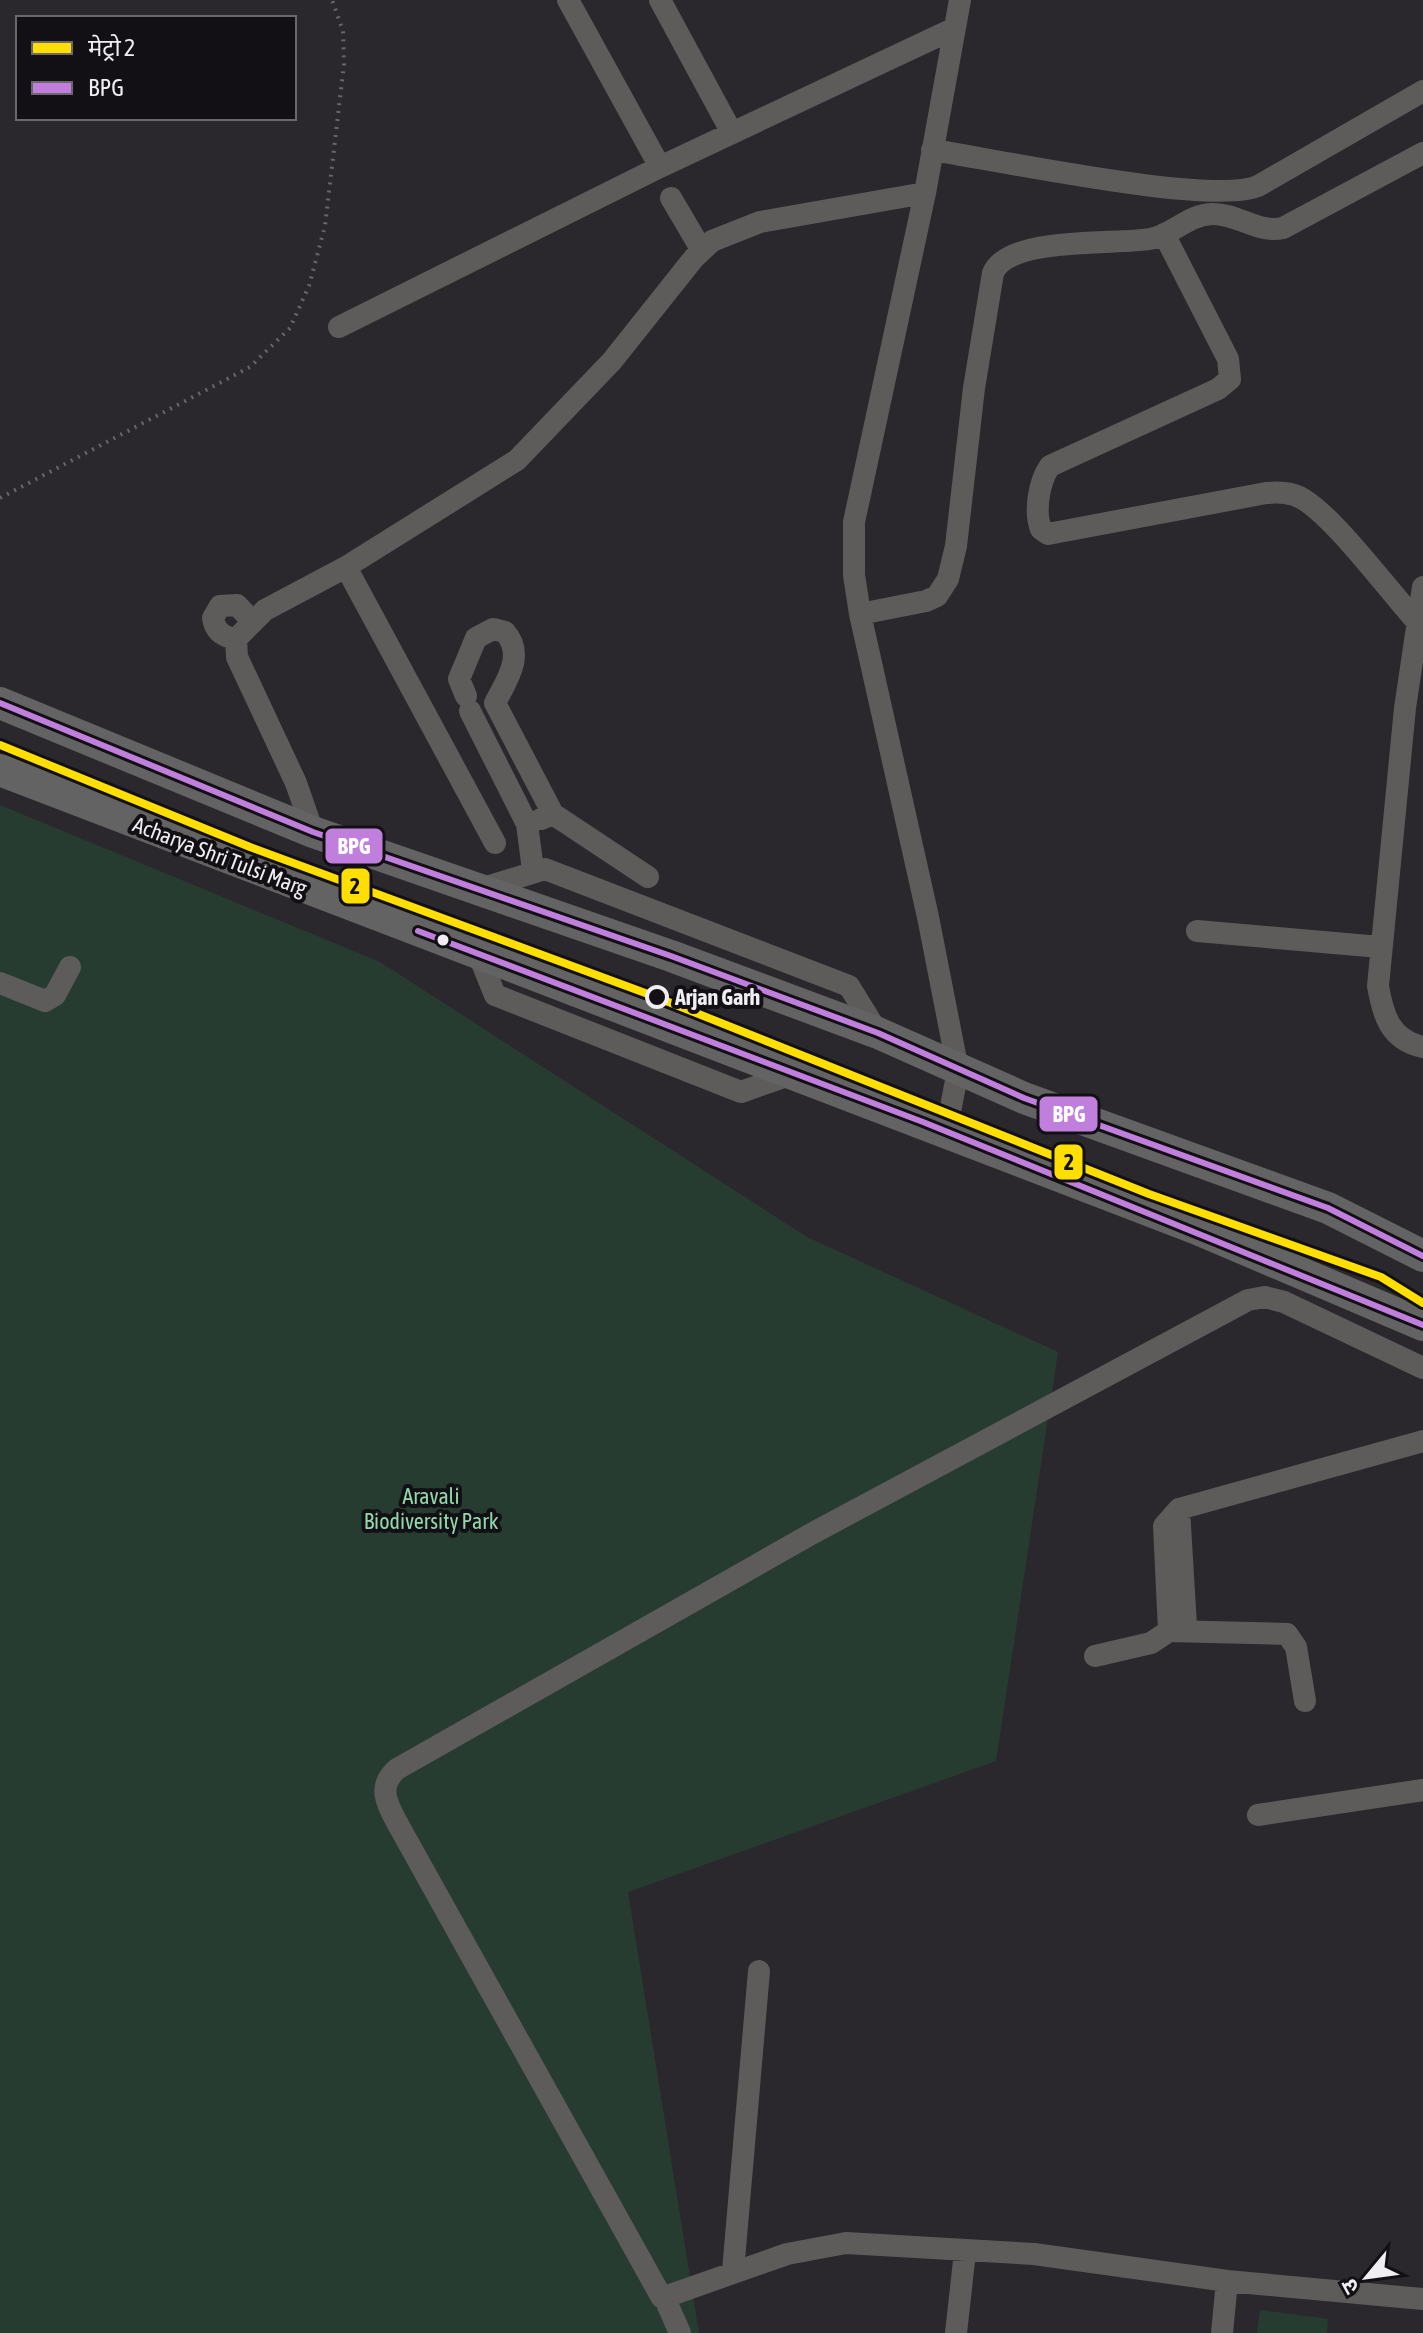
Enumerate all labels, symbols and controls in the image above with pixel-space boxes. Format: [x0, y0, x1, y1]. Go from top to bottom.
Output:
legend [16, 16, 296, 120]
text: मेट्रो 2 [88, 34, 135, 62]
text: BPG [88, 74, 124, 101]
street label: Acharya Shri Tulsi Marg [129, 811, 311, 901]
line badge: BPG [324, 827, 384, 865]
text: BPG [338, 833, 371, 859]
line badge: 2 [340, 867, 371, 905]
text: 2 [350, 873, 360, 899]
unlabelled marker [435, 932, 451, 948]
place label: Arjan Garh [674, 984, 760, 1010]
marker: Arjan Garh [646, 986, 668, 1008]
line badge: BPG [1038, 1095, 1099, 1133]
text: BPG [1053, 1101, 1086, 1127]
line badge: 2 [1053, 1143, 1084, 1181]
text: 2 [1064, 1149, 1074, 1175]
park label: Aravali Biodiversity Park [364, 1483, 499, 1534]
north arrow [1327, 2237, 1407, 2317]
text: उ [1334, 2274, 1364, 2299]

